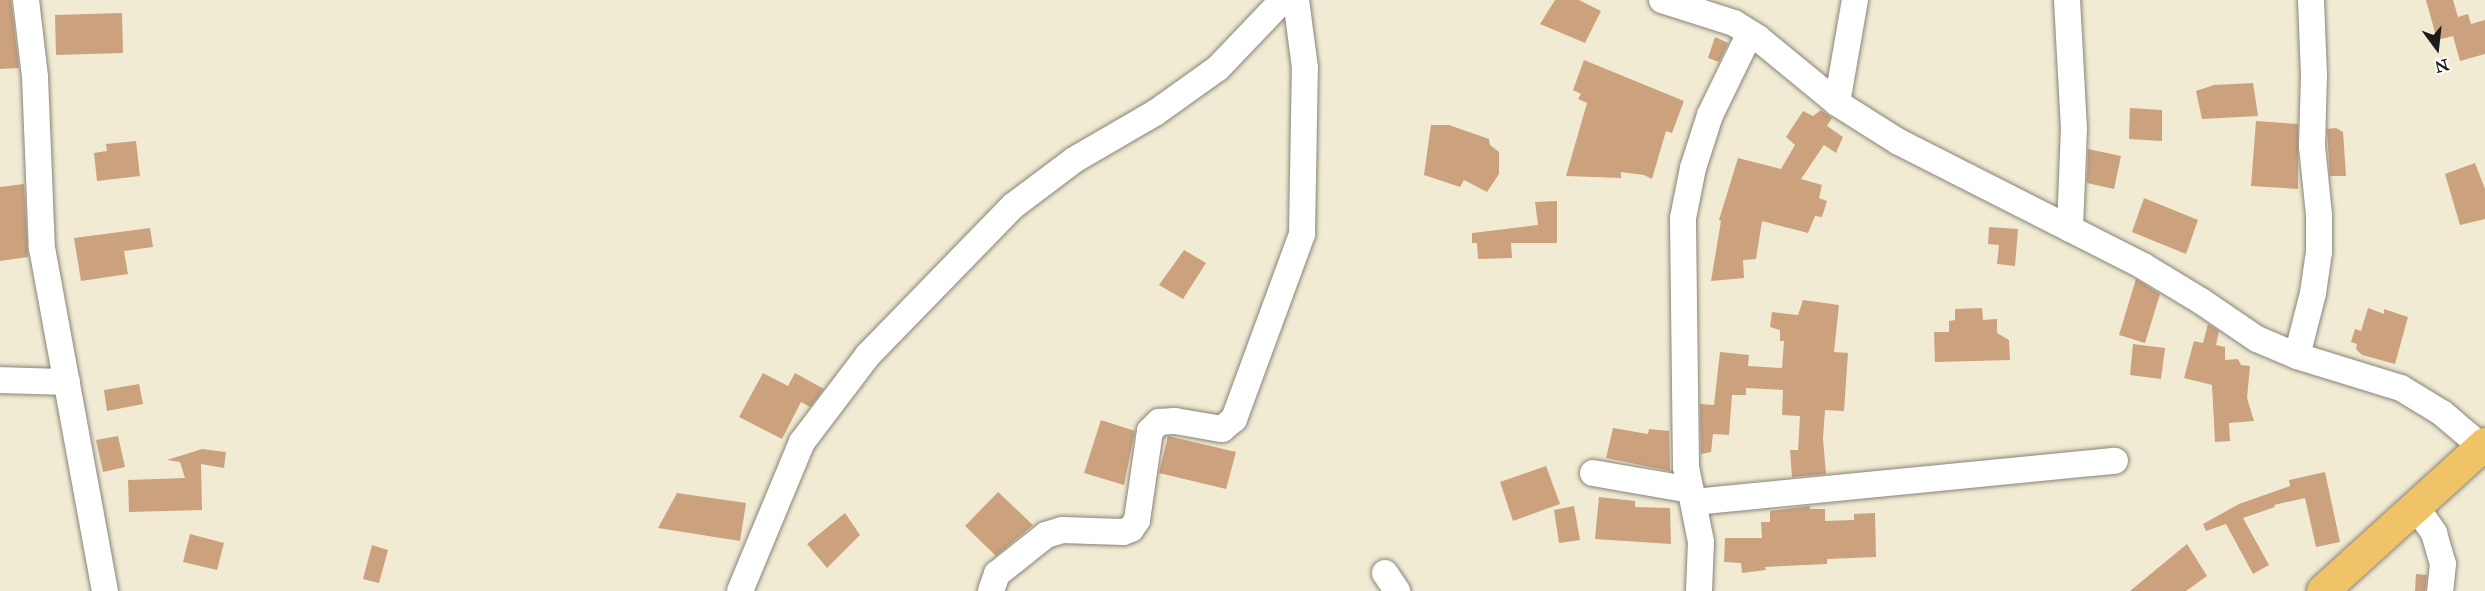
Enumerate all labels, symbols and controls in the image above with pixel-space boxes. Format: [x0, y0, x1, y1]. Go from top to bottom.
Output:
north arrow [2407, 18, 2467, 78]
text: N [2433, 55, 2451, 77]

